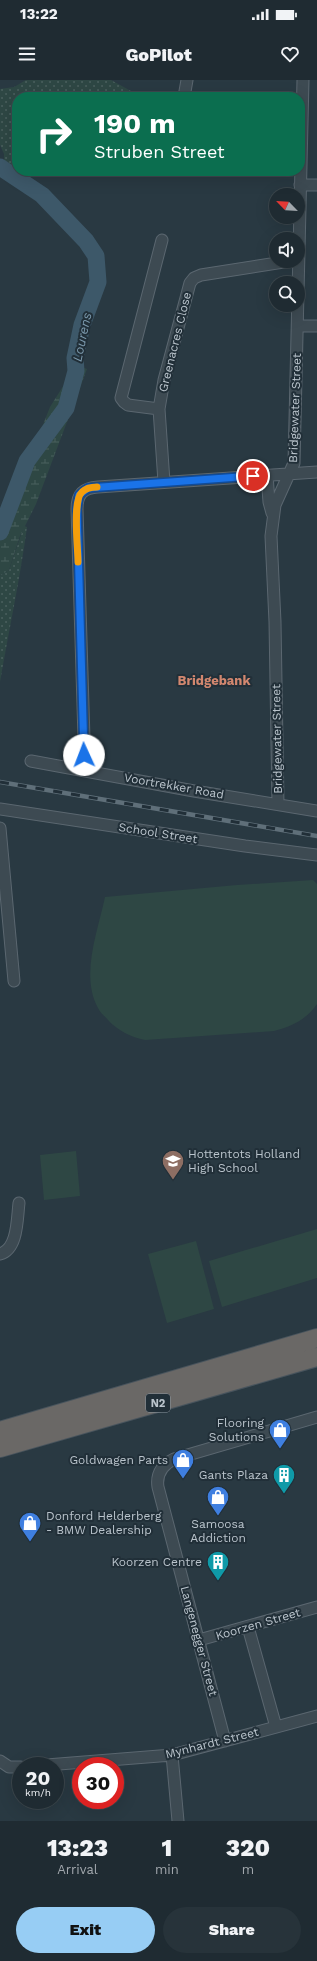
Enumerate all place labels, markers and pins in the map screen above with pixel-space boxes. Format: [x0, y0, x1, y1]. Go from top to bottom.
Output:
pin [236, 459, 270, 493]
place label: Hottentots Holland High School [188, 1147, 300, 1175]
school or university icon: Hottentots Holland High School [160, 1148, 186, 1181]
place label: Flooring Solutions [209, 1416, 265, 1444]
shop icon: Flooring Solutions [267, 1417, 293, 1450]
shop icon: Goldwagen Parts [170, 1447, 196, 1480]
place label: Goldwagen Parts [69, 1453, 168, 1467]
building icon: Gants Plaza [271, 1462, 297, 1495]
place label: Gants Plaza [199, 1468, 268, 1482]
shop icon: Samoosa Addiction [205, 1484, 231, 1517]
place label: Donford Helderberg - BMW Dealership [46, 1509, 162, 1537]
shop icon: Donford Helderberg - BMW Dealership [17, 1510, 43, 1543]
place label: Samoosa Addiction [190, 1517, 246, 1545]
building icon: Koorzen Centre [205, 1549, 231, 1582]
place label: Koorzen Centre [111, 1555, 202, 1569]

